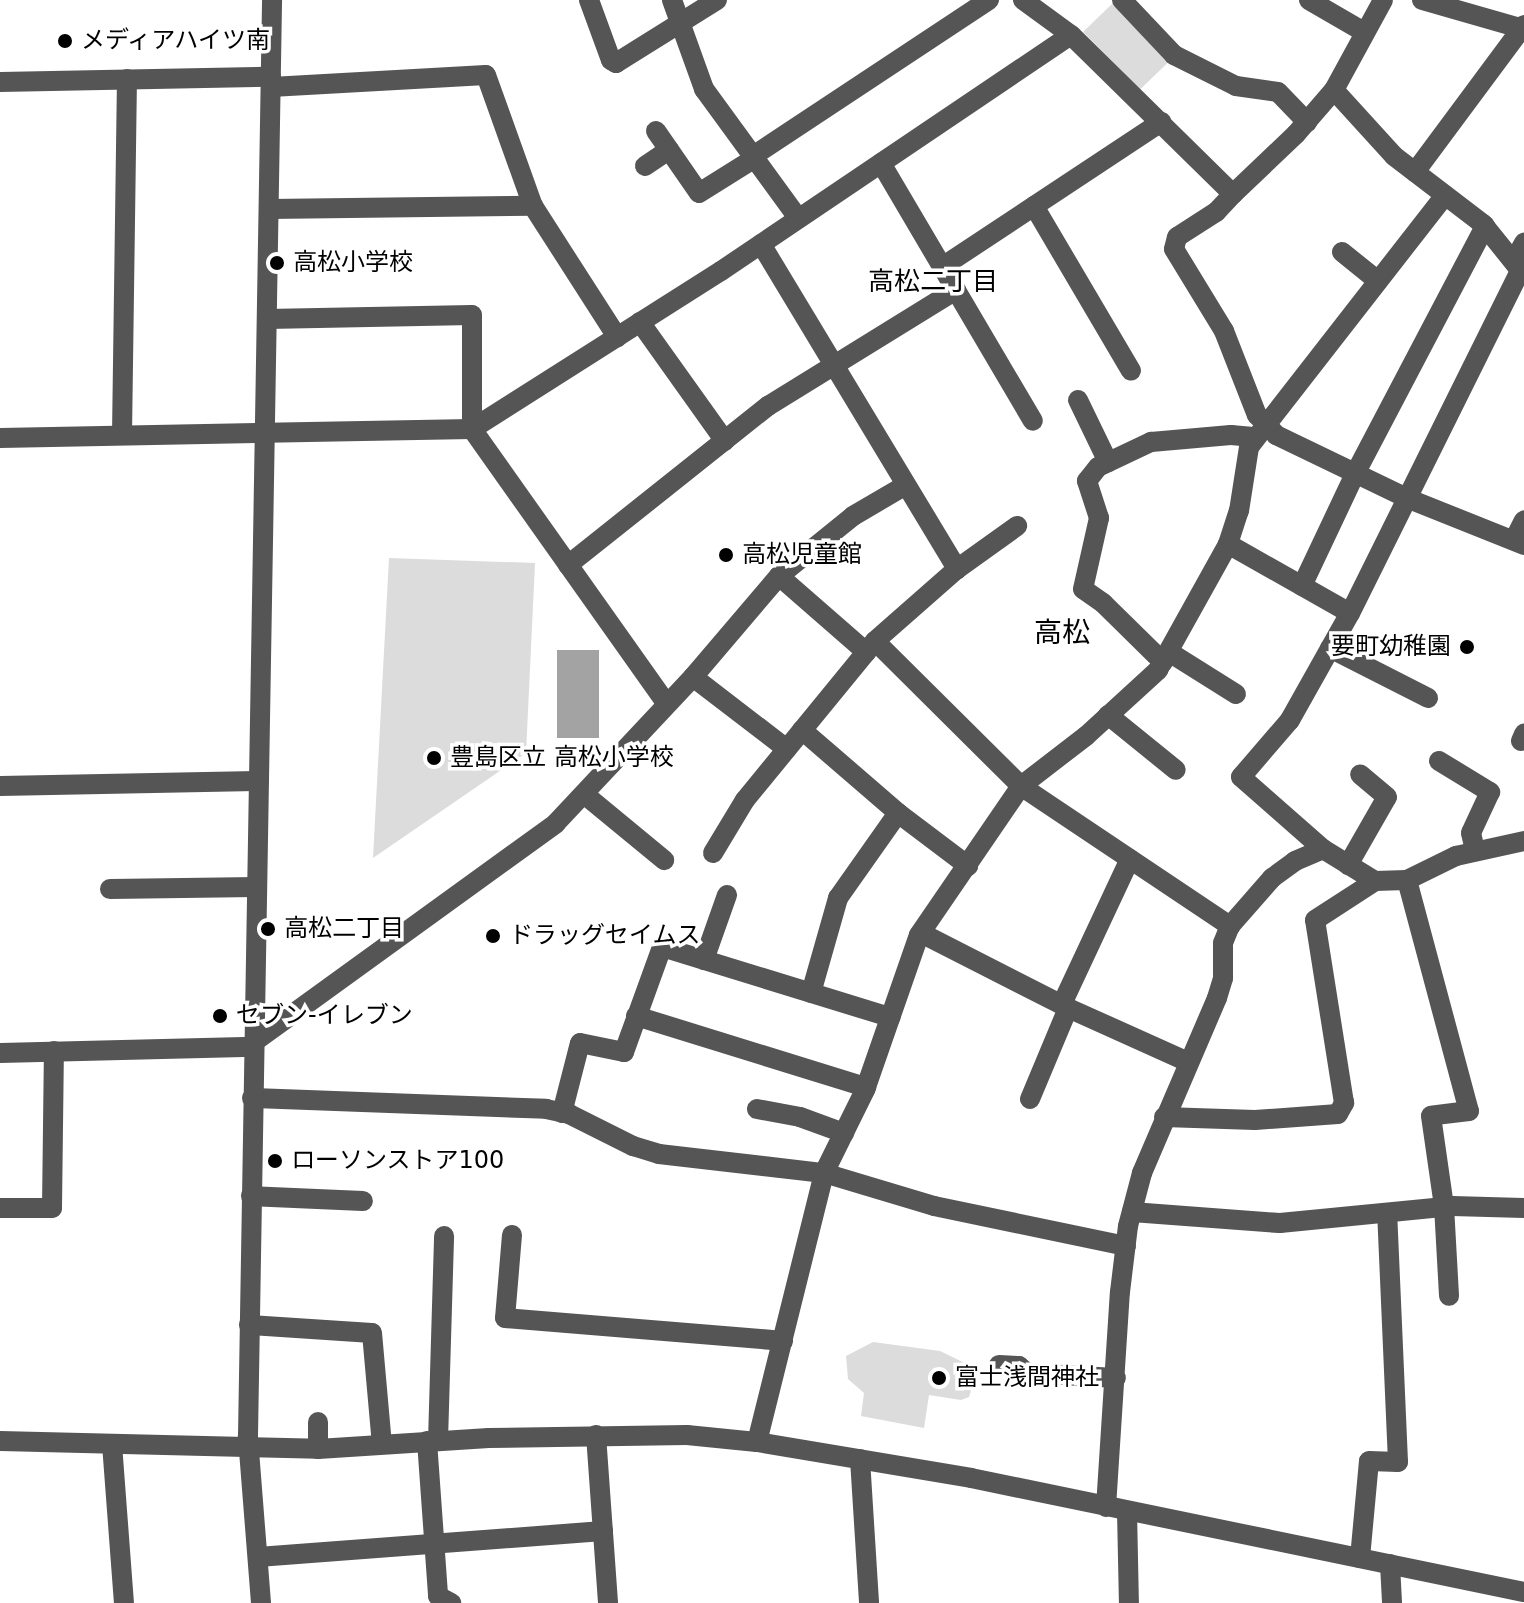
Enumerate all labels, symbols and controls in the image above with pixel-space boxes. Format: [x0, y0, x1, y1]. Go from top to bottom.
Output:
place label: メディアハイツ南 [81, 27, 273, 55]
marker: メディアハイツ南 [56, 32, 74, 50]
place label: 高松小学校 [293, 249, 413, 277]
marker: 高松小学校 [268, 254, 286, 272]
district label: 高松二丁目 [868, 266, 998, 298]
place label: 高松児童館 [742, 541, 862, 569]
marker: 高松児童館 [717, 546, 735, 564]
district label: 高松 [1034, 616, 1090, 650]
place label: 要町幼稚園 [1331, 633, 1451, 661]
marker: 要町幼稚園 [1458, 638, 1476, 656]
place label: 豊島区立 高松小学校 [450, 744, 674, 772]
marker: 豊島区立 高松小学校 [425, 749, 443, 767]
place label: 高松二丁目 [284, 915, 404, 943]
marker: 高松二丁目 [259, 920, 277, 938]
place label: ドラッグセイムス [509, 922, 701, 950]
marker: ドラッグセイムス [484, 927, 502, 945]
place label: セブン-イレブン [236, 1002, 413, 1030]
marker: セブン-イレブン [211, 1007, 229, 1025]
place label: ローソンストア100 [291, 1147, 505, 1175]
marker: ローソンストア100 [266, 1152, 284, 1170]
place label: 富士浅間神社 [955, 1364, 1099, 1392]
marker: 富士浅間神社 [930, 1369, 948, 1387]

